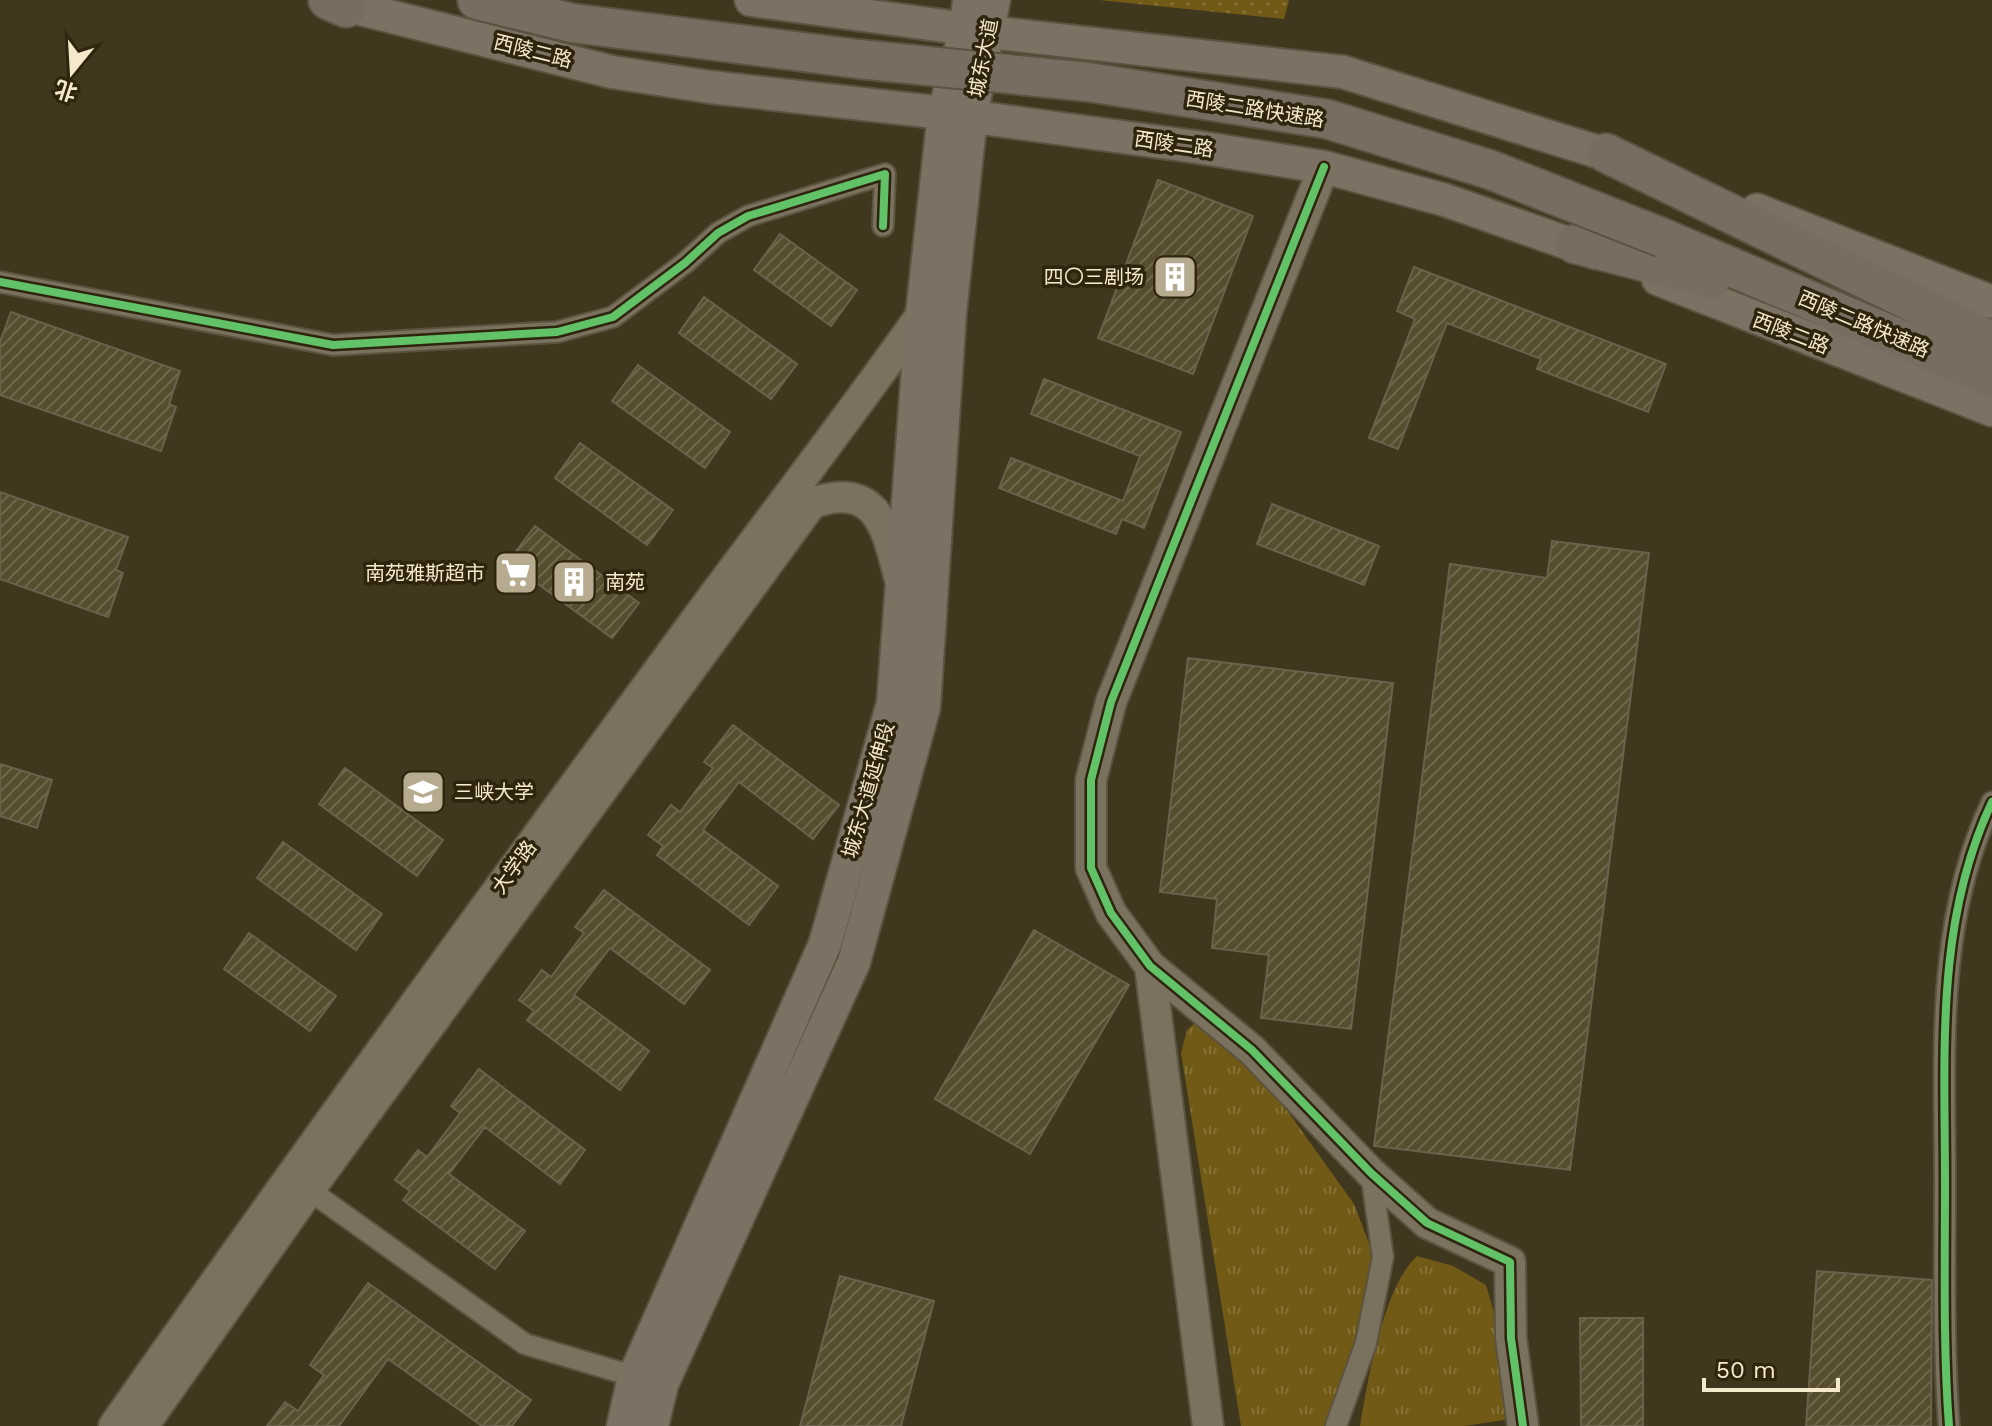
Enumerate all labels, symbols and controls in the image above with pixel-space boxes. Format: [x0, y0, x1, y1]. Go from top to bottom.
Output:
street label: 城东大道 [964, 16, 1002, 100]
street label: 西陵二路 [491, 30, 575, 72]
north arrow [32, 32, 112, 112]
text: 北 [52, 75, 80, 106]
street label: 西陵二路快速路 [1184, 86, 1326, 132]
street label: 西陵二路 [1133, 127, 1215, 161]
building icon: 四〇三剧场 [1151, 253, 1199, 301]
place label: 四〇三剧场 [1044, 265, 1144, 289]
street label: 西陵二路快速路 [1795, 286, 1933, 362]
street label: 西陵二路 [1749, 307, 1833, 359]
supermarket icon: 南苑雅斯超市 [492, 549, 540, 597]
building icon: 南苑 [550, 558, 598, 606]
place label: 南苑雅斯超市 [365, 561, 485, 585]
place label: 南苑 [605, 570, 645, 594]
street label: 城东大道延伸段 [837, 719, 899, 861]
school or university icon: 三峡大学 [399, 768, 447, 816]
place label: 三峡大学 [454, 780, 534, 804]
street label: 大学路 [487, 836, 541, 898]
scale bar [1704, 1342, 1838, 1392]
text: 50 m [1716, 1356, 1776, 1384]

